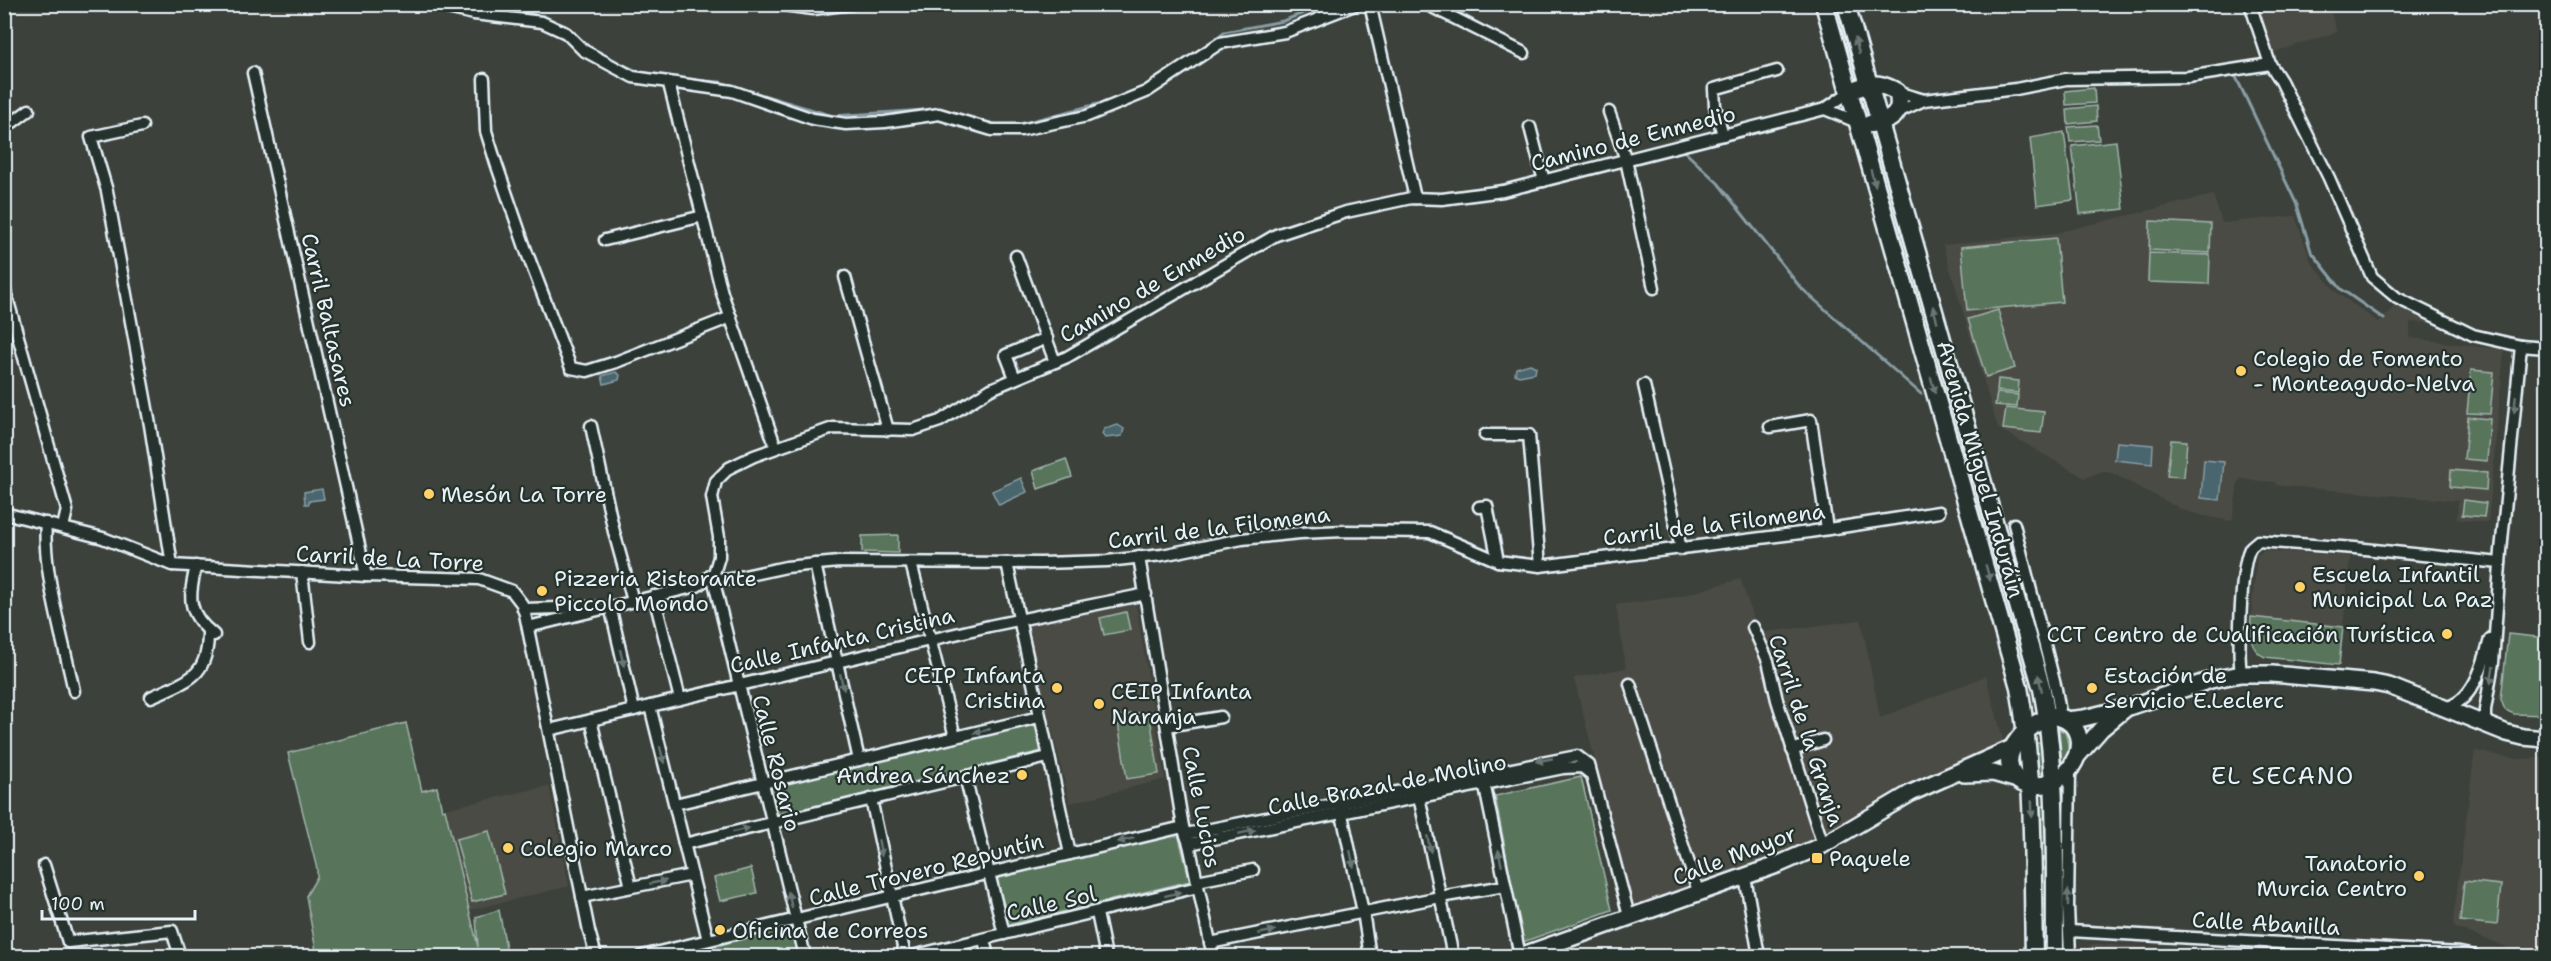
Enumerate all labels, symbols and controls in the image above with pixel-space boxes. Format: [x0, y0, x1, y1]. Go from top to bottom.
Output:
one-way arrow [1852, 37, 1862, 55]
street label: Camino de Enmedio [1528, 99, 1739, 178]
one-way arrow [1869, 169, 1878, 187]
street label: Camino de Enmedio [1054, 219, 1251, 350]
street label: Carril Baltasares [294, 230, 363, 410]
one-way arrow [1930, 305, 1939, 323]
street label: Avenida Miguel Induráin [1930, 337, 2031, 601]
place label: Colegio de Fomento - Monteagudo-Nelva [2253, 344, 2475, 398]
marker: Colegio de Fomento - Monteagudo-Nelva [2234, 364, 2248, 378]
one-way arrow [1929, 376, 1939, 394]
one-way arrow [2510, 395, 2520, 414]
place label: Mesón La Torre [441, 480, 607, 509]
marker: Mesón La Torre [422, 487, 436, 501]
street label: Carril de la Filomena [1601, 496, 1827, 553]
street label: Carril de la Filomena [1106, 499, 1332, 556]
street label: Carril de La Torre [295, 539, 485, 578]
place label: Escuela Infantil Municipal La Paz [2312, 560, 2493, 614]
place label: Pizzeria Ristorante Piccolo Mondo [554, 564, 757, 618]
one-way arrow [1983, 564, 1993, 582]
marker: Escuela Infantil Municipal La Paz [2293, 580, 2307, 594]
marker: Pizzeria Ristorante Piccolo Mondo [535, 584, 549, 598]
street label: Calle Infanta Cristina [727, 600, 958, 680]
place label: CCT Centro de Cualificación Turística [2047, 620, 2435, 649]
marker: CCT Centro de Cualificación Turística [2440, 627, 2454, 641]
street label: Carril de la Granja [1762, 631, 1851, 830]
one-way arrow [618, 649, 627, 668]
place label: CEIP Infanta Cristina [904, 661, 1045, 715]
place label: Estación de Servicio E.Leclerc [2104, 661, 2284, 715]
one-way arrow [2487, 665, 2496, 684]
one-way arrow [837, 673, 847, 691]
one-way arrow [2035, 674, 2045, 692]
place label: CEIP Infanta Naranja [1111, 677, 1252, 731]
marker: CEIP Infanta Cristina [1050, 681, 1064, 695]
marker: Estación de Servicio E.Leclerc [2085, 681, 2099, 695]
street label: Calle Rosario [745, 692, 808, 835]
marker: CEIP Infanta Naranja [1092, 697, 1106, 711]
one-way arrow [973, 726, 991, 736]
street label: Calle Lucios [1175, 744, 1228, 871]
one-way arrow [658, 746, 668, 764]
street label: Calle Brazal de Molino [1265, 747, 1509, 822]
one-way arrow [1534, 756, 1553, 766]
district label: EL SECANO [2211, 760, 2355, 792]
place label: Andrea Sánchez [836, 761, 1010, 790]
marker: Andrea Sánchez [1015, 768, 1029, 782]
one-way arrow [2027, 800, 2036, 819]
street label: Calle Mayor [1668, 819, 1800, 892]
one-way arrow [731, 825, 750, 834]
street label: Calle Trovero Repuntín [806, 826, 1047, 913]
one-way arrow [1237, 827, 1256, 836]
place label: Colegio Marco [520, 834, 672, 863]
one-way arrow [1425, 834, 1434, 853]
one-way arrow [1117, 836, 1135, 846]
one-way arrow [876, 839, 885, 858]
marker: Colegio Marco [501, 841, 515, 855]
place label: Paquele [1829, 844, 1911, 873]
one-way arrow [1495, 848, 1504, 867]
place label: Tanatorio Murcia Centro [2256, 849, 2407, 903]
one-way arrow [1348, 850, 1357, 869]
marker: Paquele [1810, 851, 1824, 865]
marker: Tanatorio Murcia Centro [2412, 869, 2426, 883]
one-way arrow [648, 877, 667, 886]
street label: Calle Sol [1003, 879, 1099, 928]
scale bar [42, 883, 195, 921]
one-way arrow [1164, 888, 1183, 898]
one-way arrow [2063, 889, 2073, 908]
one-way arrow [785, 891, 795, 909]
text: 100 m [51, 892, 105, 916]
street label: Calle Abanilla [2191, 905, 2341, 942]
place label: Oficina de Correos [732, 916, 928, 945]
marker: Oficina de Correos [713, 923, 727, 937]
one-way arrow [1258, 927, 1277, 936]

